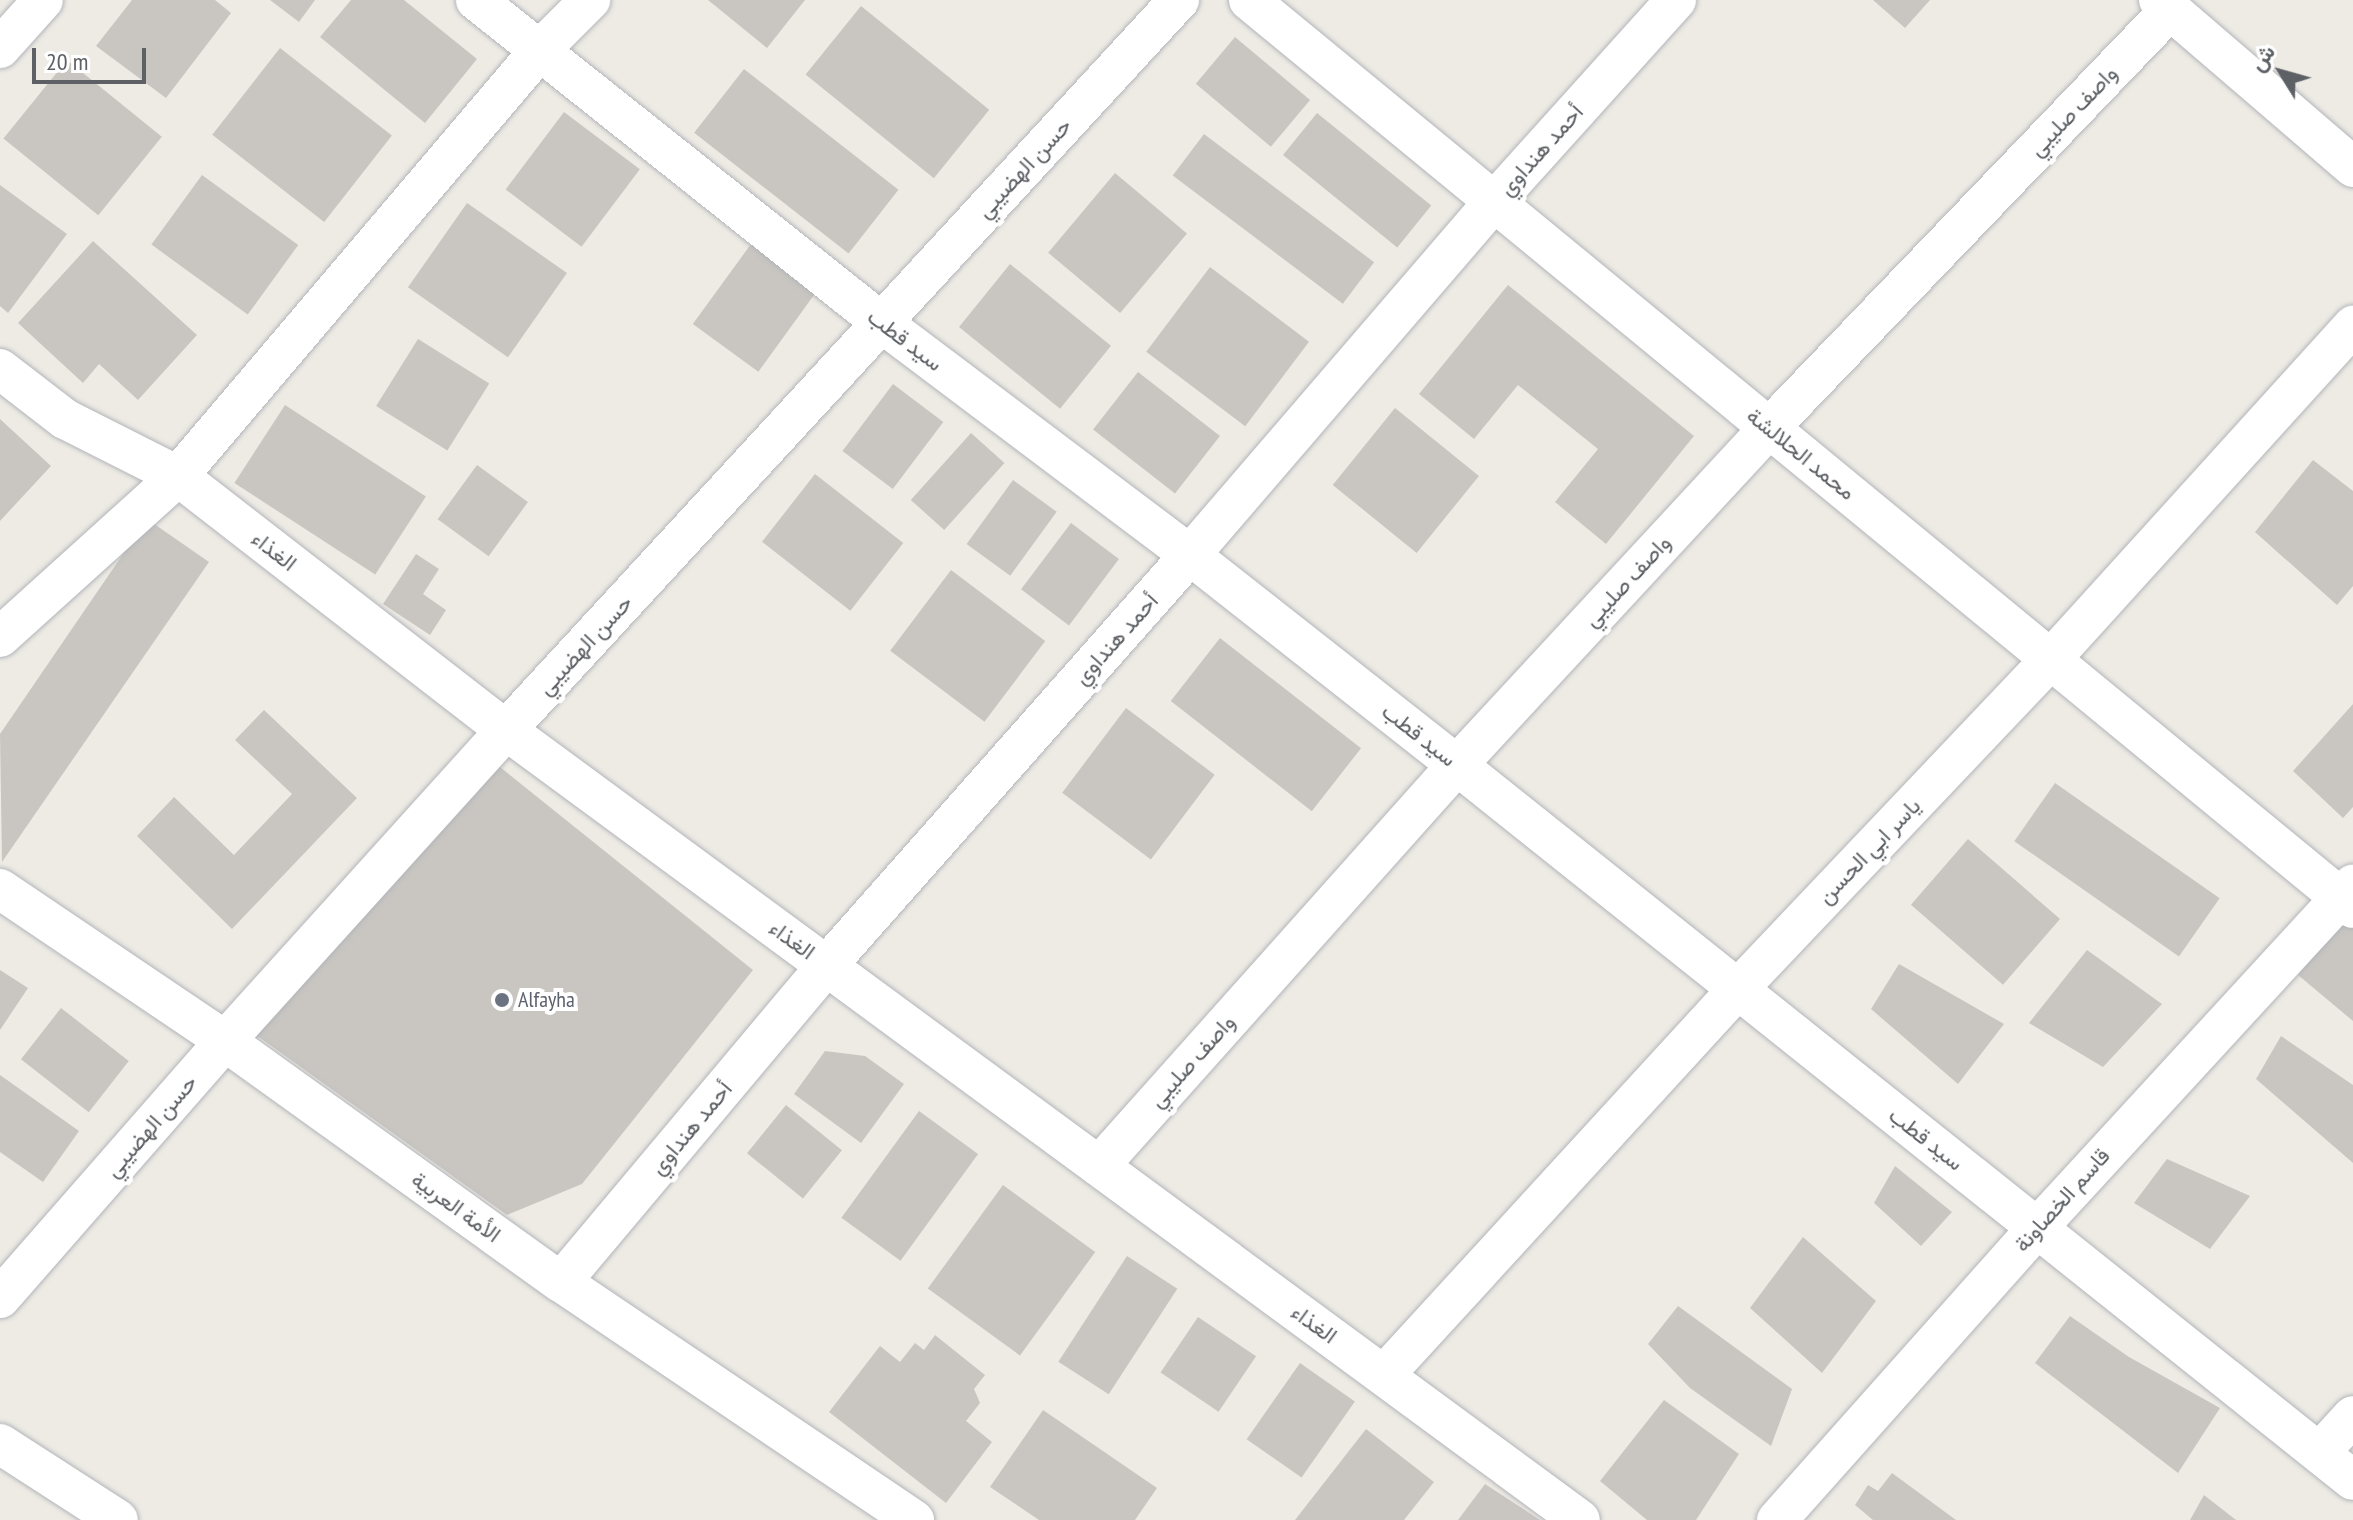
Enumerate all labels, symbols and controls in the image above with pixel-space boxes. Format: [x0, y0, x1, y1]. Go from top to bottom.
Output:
scale bar [36, 32, 150, 82]
north arrow [2241, 32, 2321, 112]
text: ش [2243, 39, 2281, 77]
text: 20 m [46, 46, 88, 77]
street label: واصف صليبي [2023, 60, 2123, 162]
street label: أحمد هنداوي [1493, 99, 1589, 201]
street label: حسن الهضيبي [971, 113, 1077, 223]
street label: سيد قطب [862, 303, 948, 377]
street label: محمد الحلالشة [1742, 402, 1860, 506]
street label: الغذاء [246, 525, 302, 577]
street label: واصف صليبي [1578, 530, 1676, 632]
street label: أحمد هنداوي [1068, 588, 1164, 690]
street label: حسن الهضيبي [532, 590, 638, 700]
street label: سيد قطب [1377, 698, 1461, 772]
street label: ياسر ابي الحسن [1812, 793, 1926, 909]
street label: الغذاء [764, 915, 820, 965]
place label: Alfayha [518, 987, 575, 1013]
marker: Alfayha [493, 991, 511, 1009]
street label: واصف صليبي [1143, 1009, 1241, 1113]
street label: حسن الهضيبي [99, 1069, 203, 1183]
street label: أحمد هنداوي [644, 1076, 738, 1180]
street label: سيد قطب [1884, 1102, 1968, 1176]
street label: قاسم الخصاونة [2009, 1143, 2115, 1257]
street label: الأمة العربية [406, 1166, 506, 1248]
street label: الغذاء [1286, 1299, 1342, 1349]

